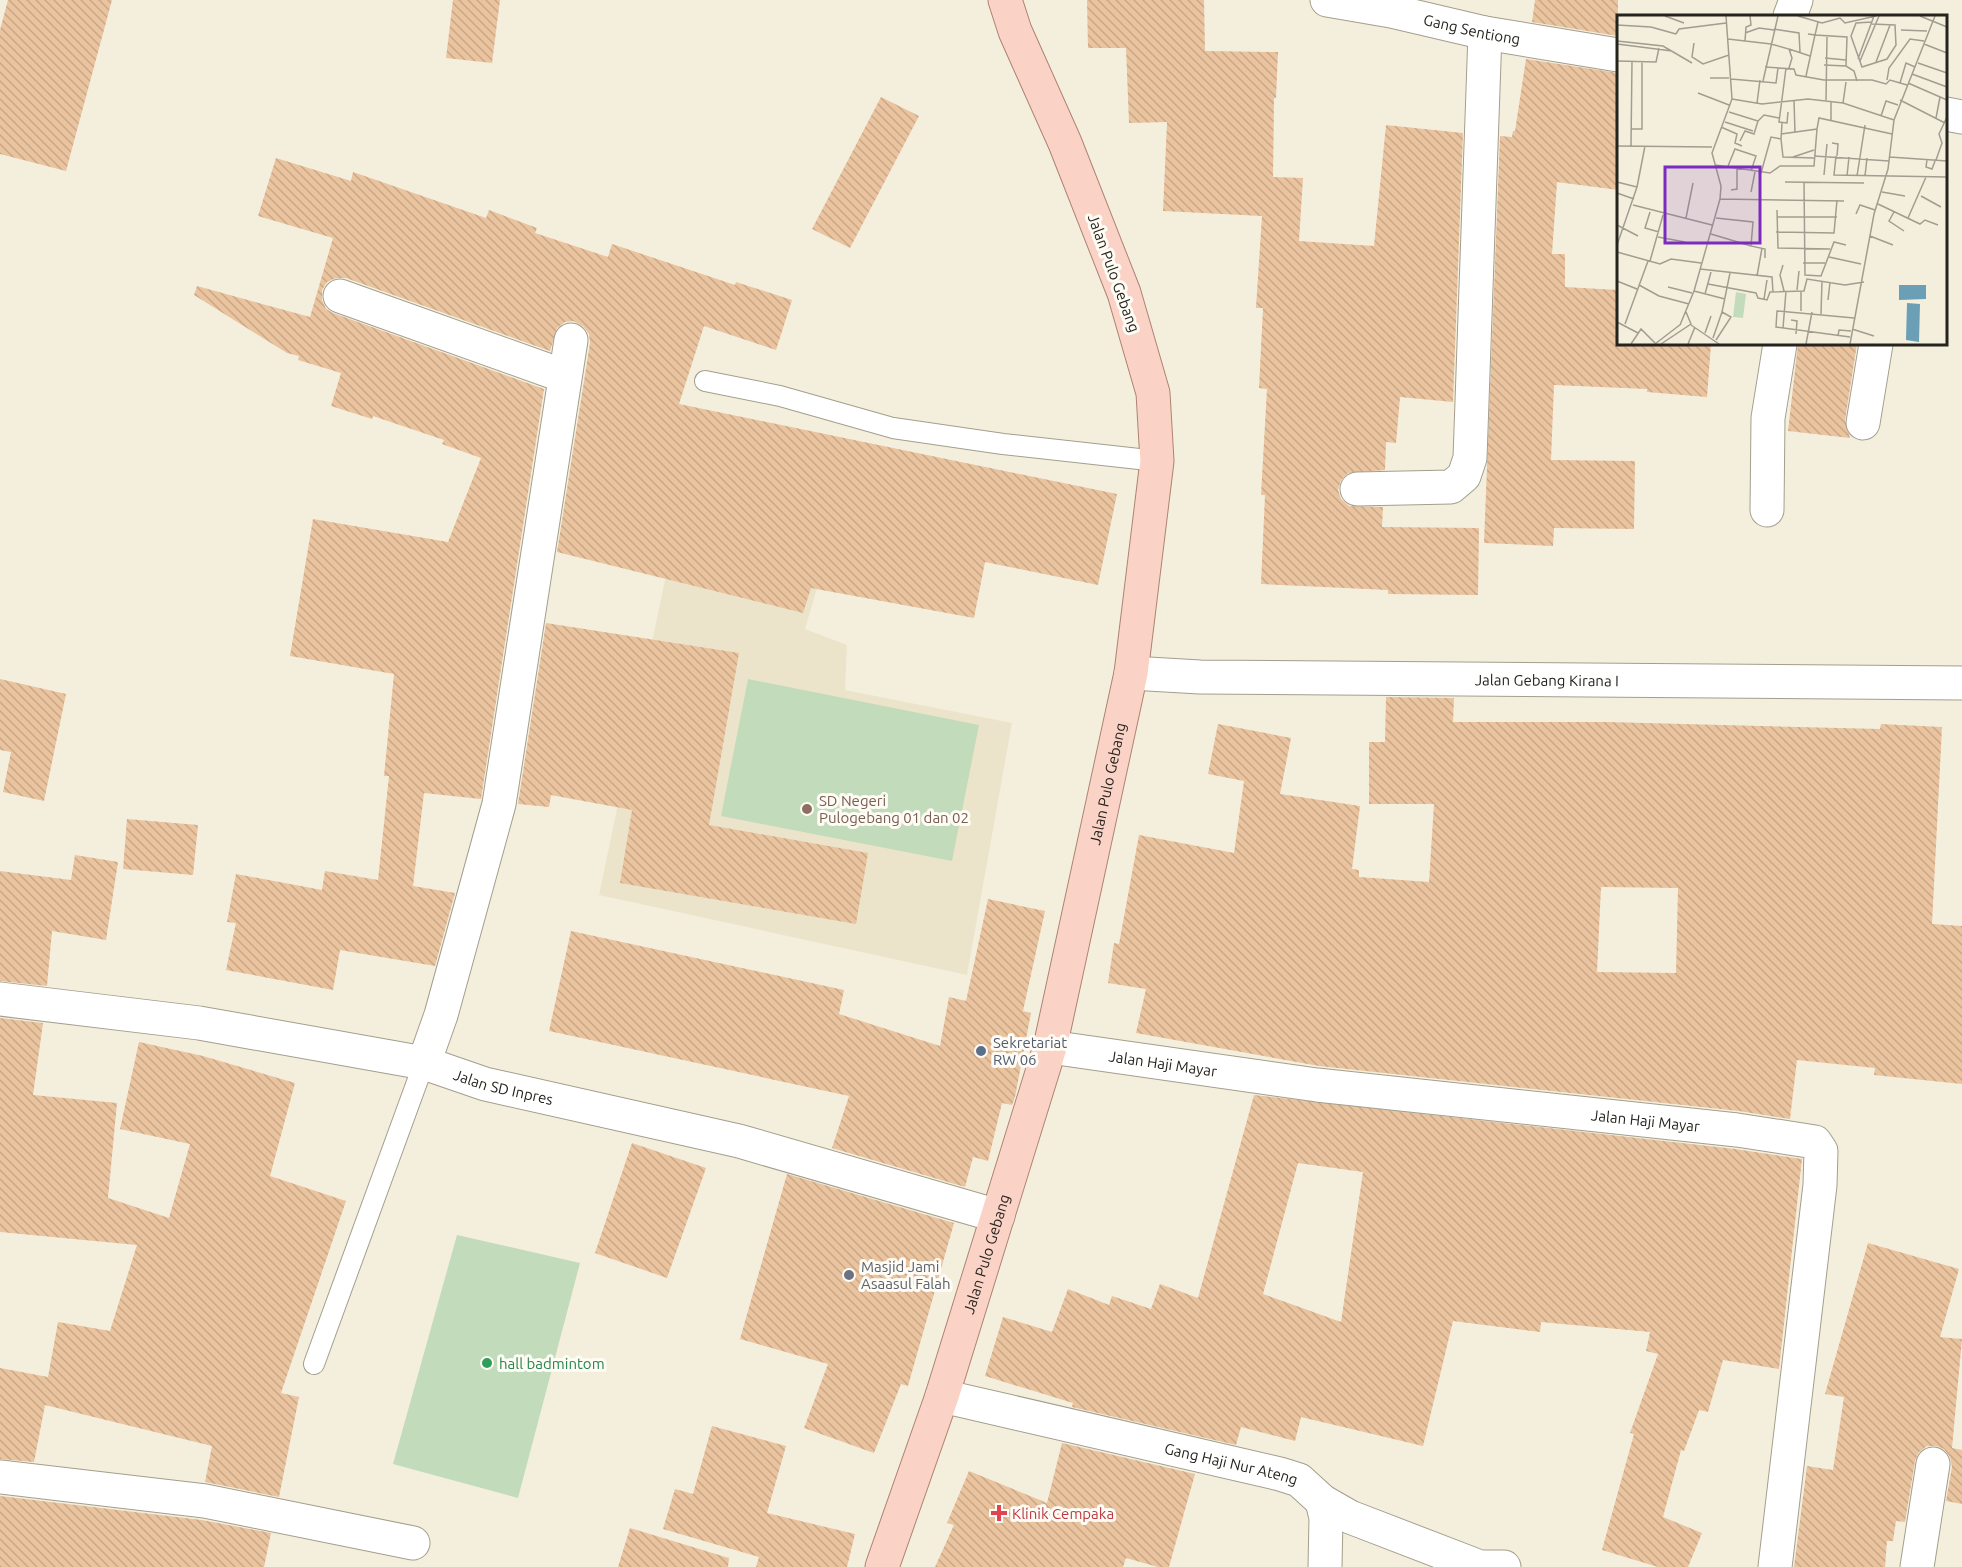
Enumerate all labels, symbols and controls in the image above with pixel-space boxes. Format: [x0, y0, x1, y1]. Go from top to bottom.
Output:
street label: Gang Sentiong [1422, 10, 1522, 47]
inset map [1617, 15, 1947, 345]
street label: Jalan Pulo Gebang [1085, 212, 1143, 334]
street label: Jalan Gebang Kirana I [1475, 671, 1619, 689]
street label: Jalan Pulo Gebang [1086, 721, 1129, 846]
place label: SD Negeri Pulogebang 01 dan 02 [819, 792, 969, 826]
marker: SD Negeri Pulogebang 01 dan 02 [800, 802, 814, 816]
place label: Sekretariat RW 06 [993, 1034, 1067, 1068]
marker: Sekretariat RW 06 [974, 1044, 988, 1058]
street label: Jalan Haji Mayar [1108, 1047, 1218, 1079]
street label: Jalan SD Inpres [451, 1065, 555, 1108]
street label: Jalan Haji Mayar [1590, 1106, 1701, 1134]
street label: Jalan Pulo Gebang [959, 1192, 1013, 1316]
place label: Masjid Jami Asaasul Falah [861, 1258, 951, 1292]
marker: Masjid Jami Asaasul Falah [842, 1268, 856, 1282]
place label: hall badmintom [499, 1355, 605, 1372]
marker: hall badmintom [480, 1356, 494, 1370]
street label: Gang Haji Nur Ateng [1163, 1439, 1300, 1488]
marker: Klinik Cempaka [990, 1504, 1008, 1522]
place label: Klinik Cempaka [1012, 1505, 1114, 1522]

